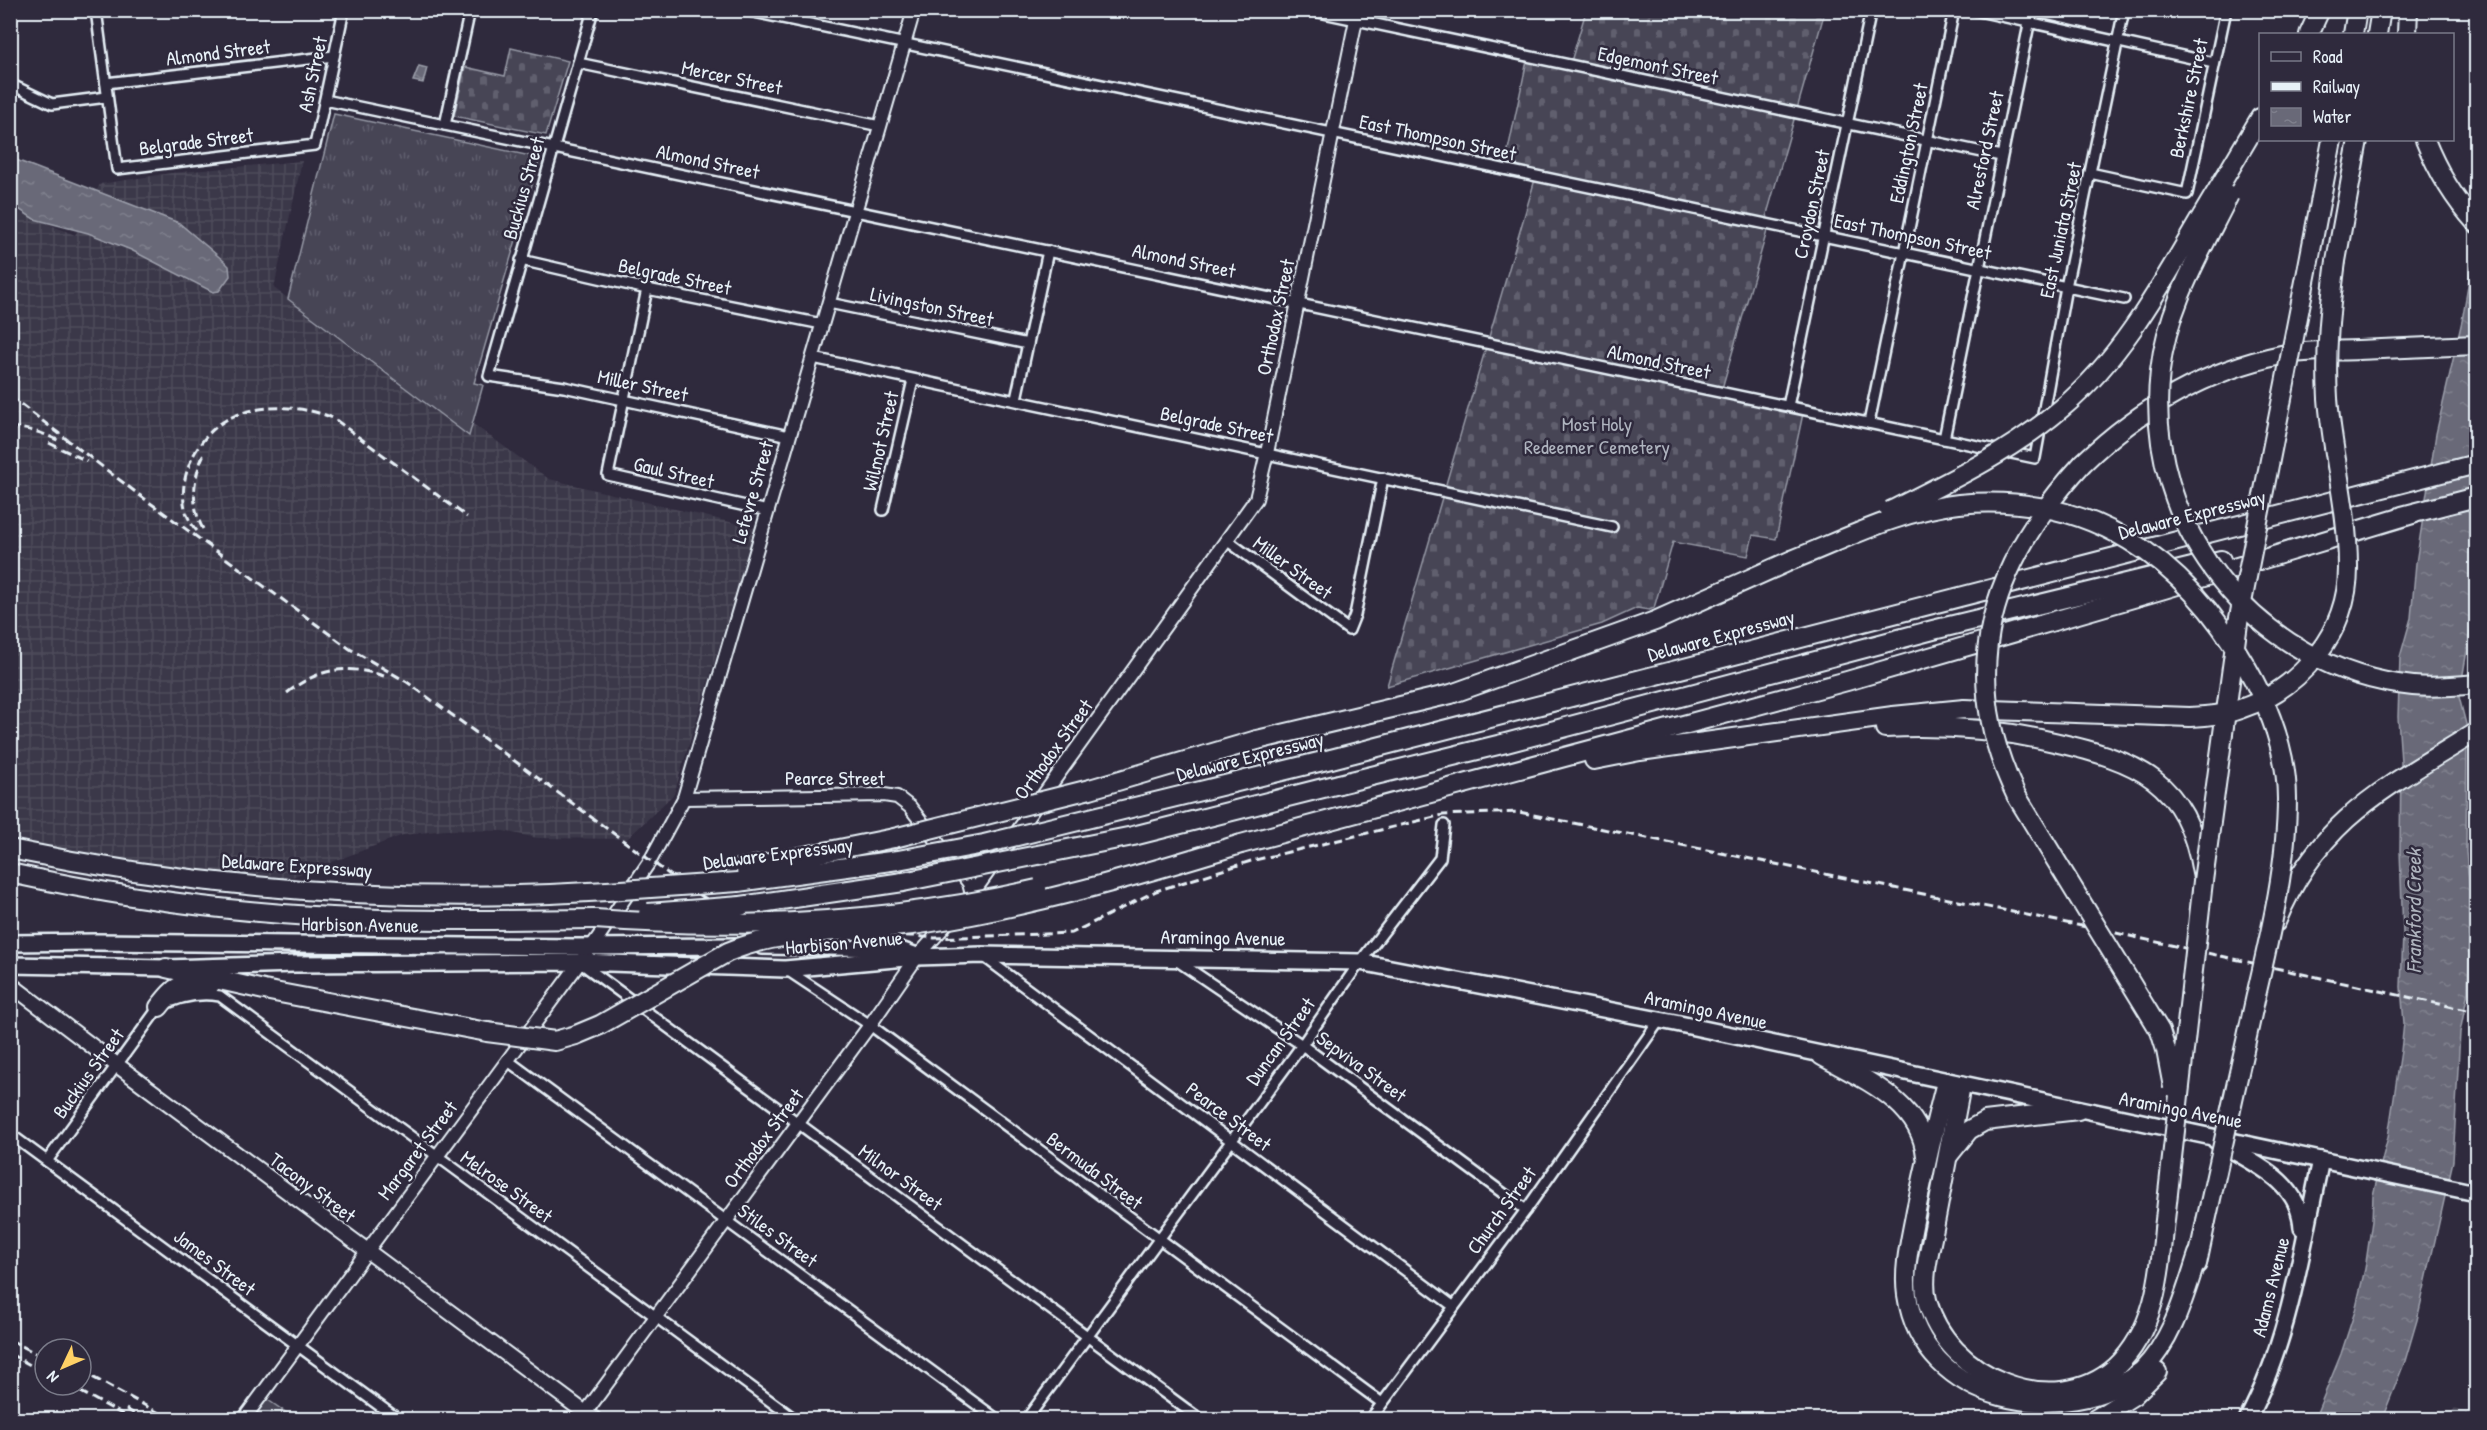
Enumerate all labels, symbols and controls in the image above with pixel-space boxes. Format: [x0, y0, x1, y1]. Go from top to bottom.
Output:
street label: Almond Street [164, 32, 273, 72]
street label: Ash Street [291, 32, 333, 114]
legend [2259, 33, 2454, 141]
street label: Berkshire Street [2162, 35, 2214, 160]
street label: Edgemont Street [1595, 39, 1722, 91]
text: Road [2313, 44, 2343, 69]
street label: Mercer Street [679, 53, 786, 101]
text: Railway [2313, 74, 2360, 99]
street label: Eddington Street [1882, 79, 1934, 205]
street label: Alresford Street [1958, 87, 2010, 212]
text: Water [2313, 104, 2351, 129]
street label: East Thompson Street [1357, 107, 1520, 167]
street label: Belgrade Street [137, 120, 256, 161]
street label: Buckius Street [495, 132, 551, 242]
street label: Almond Street [654, 137, 763, 185]
street label: Croydon Street [1786, 146, 1836, 261]
street label: East Juniata Street [2032, 158, 2088, 301]
street label: East Thompson Street [1832, 206, 1995, 266]
street label: Almond Street [1130, 236, 1239, 284]
street label: Belgrade Street [616, 251, 735, 301]
street label: Orthodox Street [1250, 255, 1301, 378]
street label: Livingston Street [868, 280, 997, 332]
street label: Almond Street [1605, 337, 1714, 385]
street label: Miller Street [595, 362, 692, 408]
street label: Wilmot Street [855, 387, 905, 494]
street label: Belgrade Street [1158, 399, 1277, 449]
park label: Most Holy Redeemer Cemetery [1524, 410, 1670, 460]
street label: Lefevre Street [725, 437, 780, 546]
street label: Gaul Street [631, 450, 718, 495]
street label: Delaware Expressway [2115, 483, 2269, 545]
street label: Miller Street [1248, 529, 1339, 606]
street label: Delaware Expressway [1645, 602, 1797, 668]
street label: Orthodox Street [1007, 692, 1099, 805]
street label: Delaware Expressway [1173, 725, 1327, 787]
street label: Pearce Street [785, 764, 886, 791]
street label: Delaware Expressway [701, 830, 855, 876]
street label: Delaware Expressway [221, 846, 373, 884]
water label: Frankford Creek [2399, 846, 2428, 973]
street label: Harbison Avenue [301, 909, 419, 939]
street label: Aramingo Avenue [1160, 922, 1286, 952]
street label: Harbison Avenue [784, 923, 904, 961]
street label: Aramingo Avenue [1642, 983, 1770, 1035]
street label: Duncan Street [1239, 991, 1322, 1090]
street label: Buckius Street [46, 1021, 131, 1124]
street label: Sepviva Street [1312, 1024, 1413, 1108]
street label: Pearce Street [1181, 1075, 1278, 1158]
street label: Orthodox Street [717, 1082, 810, 1193]
street label: Aramingo Avenue [2117, 1084, 2245, 1134]
street label: Margaret Street [371, 1094, 464, 1205]
street label: Bermuda Street [1041, 1125, 1150, 1216]
street label: Milnor Street [854, 1137, 949, 1217]
street label: Melrose Street [455, 1143, 559, 1229]
street label: Tacony Street [264, 1146, 363, 1229]
street label: Church Street [1460, 1160, 1543, 1259]
street label: Stiles Street [733, 1197, 824, 1274]
street label: James Street [169, 1222, 262, 1302]
street label: Adams Avenue [2245, 1234, 2295, 1340]
north arrow [33, 1337, 93, 1397]
text: N [41, 1366, 63, 1388]

